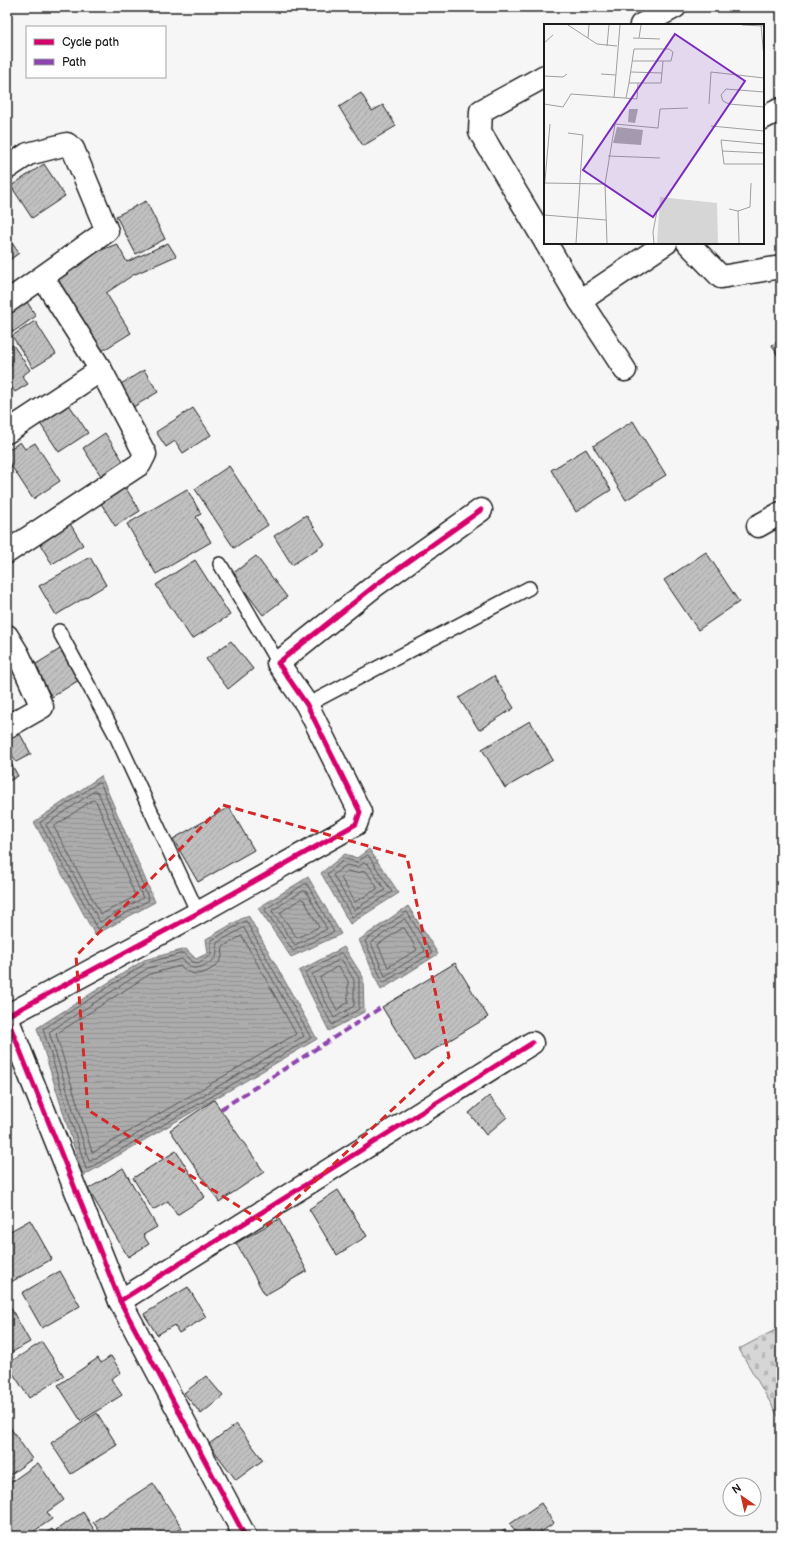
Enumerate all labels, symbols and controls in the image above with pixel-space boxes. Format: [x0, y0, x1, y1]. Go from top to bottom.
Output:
inset map [544, 24, 764, 244]
legend [26, 26, 166, 78]
text: Cycle path [62, 35, 119, 50]
text: Path [62, 55, 87, 70]
north arrow [722, 1477, 762, 1517]
text: N [730, 1481, 744, 1497]

